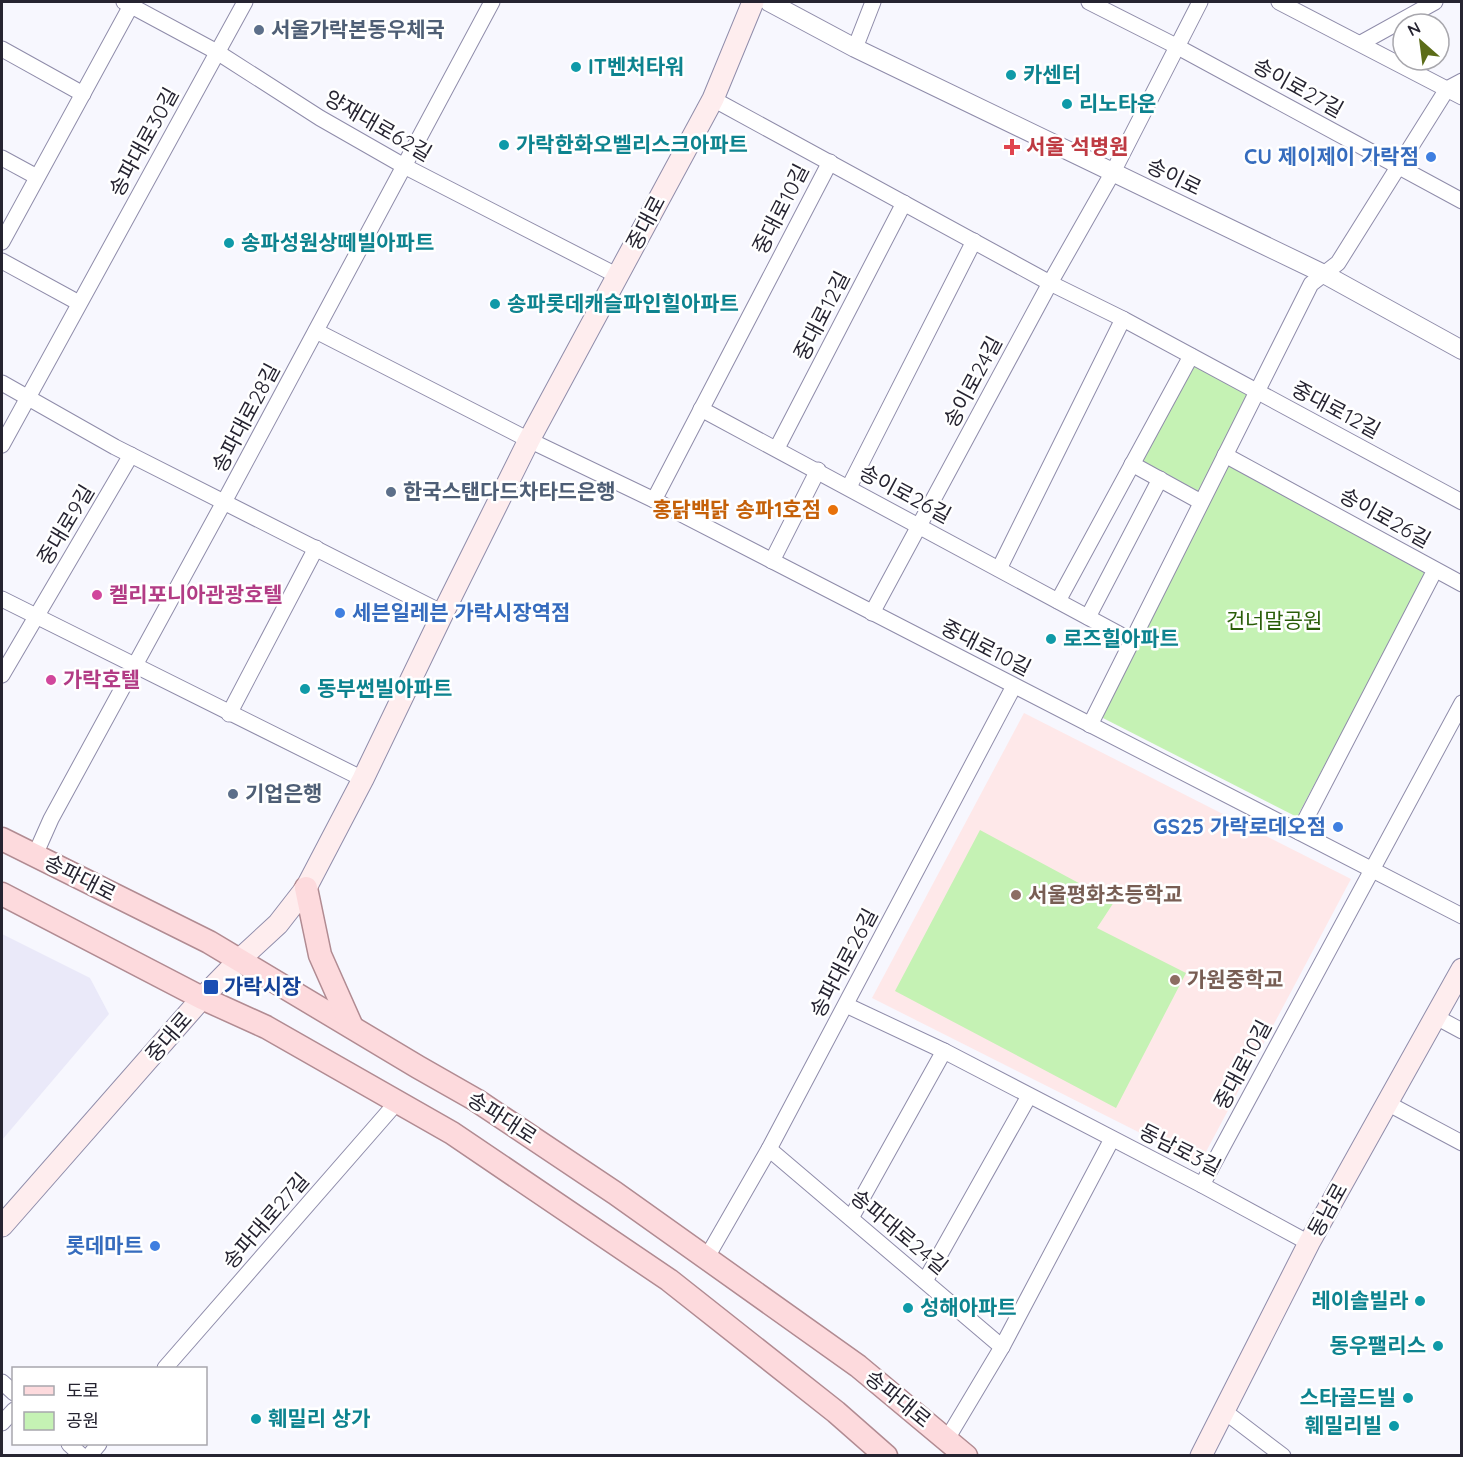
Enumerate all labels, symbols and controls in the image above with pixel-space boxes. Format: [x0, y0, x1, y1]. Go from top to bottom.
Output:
north arrow [1391, 12, 1451, 72]
place label: 서울가락본동우체국 [271, 16, 445, 42]
text: N [1404, 17, 1424, 40]
marker: 서울가락본동우체국 [252, 23, 266, 37]
street label: 송이로27길 [1249, 52, 1348, 123]
place label: IT벤처타워 [588, 53, 684, 79]
marker: IT벤처타워 [569, 60, 583, 74]
place label: 카센터 [1023, 61, 1081, 87]
marker: 카센터 [1004, 68, 1018, 82]
street label: 송파대로30길 [103, 83, 184, 200]
street label: 양재대로62길 [320, 84, 437, 166]
place label: 리노타운 [1079, 90, 1156, 116]
marker: 리노타운 [1060, 97, 1074, 111]
place label: 가락한화오벨리스크아파트 [516, 131, 748, 157]
place label: 서울 석병원 [1026, 133, 1128, 159]
marker: 가락한화오벨리스크아파트 [497, 138, 511, 152]
marker: 서울 석병원 [1003, 138, 1021, 156]
place label: CU 제이제이 가락점 [1244, 143, 1419, 169]
marker: CU 제이제이 가락점 [1424, 150, 1438, 164]
street label: 송이로 [1143, 152, 1206, 200]
street label: 중대로10길 [746, 159, 814, 258]
street label: 중대로 [620, 191, 670, 254]
place label: 송파성원상떼빌아파트 [241, 229, 434, 255]
marker: 송파성원상떼빌아파트 [222, 236, 236, 250]
street label: 중대로12길 [788, 267, 855, 365]
place label: 송파롯데캐슬파인힐아파트 [507, 290, 739, 316]
marker: 송파롯데캐슬파인힐아파트 [488, 297, 502, 311]
street label: 송이로24길 [937, 331, 1007, 432]
street label: 송파대로28길 [206, 359, 285, 476]
street label: 중대로12길 [1288, 375, 1385, 443]
street label: 송이로26길 [855, 458, 956, 528]
place label: 한국스탠다드차타드은행 [403, 478, 616, 504]
street label: 중대로9길 [31, 480, 99, 569]
street label: 송이로26길 [1335, 481, 1436, 553]
marker: 한국스탠다드차타드은행 [384, 485, 398, 499]
place label: 홍닭백닭 송파1호점 [652, 496, 821, 522]
marker: 홍닭백닭 송파1호점 [826, 503, 840, 517]
place label: 켈리포니아관광호텔 [109, 581, 283, 607]
marker: 켈리포니아관광호텔 [90, 588, 104, 602]
place label: 세븐일레븐 가락시장역점 [352, 599, 570, 625]
marker: 세븐일레븐 가락시장역점 [333, 606, 347, 620]
park label: 건너말공원 [1226, 607, 1322, 633]
street label: 중대로10길 [937, 613, 1036, 681]
place label: 로즈힐아파트 [1063, 625, 1179, 651]
marker: 로즈힐아파트 [1044, 632, 1058, 646]
place label: 가락호텔 [63, 666, 140, 692]
marker: 가락호텔 [44, 673, 58, 687]
place label: 동부썬빌아파트 [317, 675, 452, 701]
marker: 동부썬빌아파트 [298, 682, 312, 696]
place label: 기업은행 [245, 780, 322, 806]
marker: 기업은행 [226, 787, 240, 801]
place label: GS25 가락로데오점 [1153, 813, 1326, 839]
marker: GS25 가락로데오점 [1331, 820, 1345, 834]
street label: 송파대로 [40, 848, 121, 906]
place label: 서울평화초등학교 [1028, 881, 1183, 907]
marker: 서울평화초등학교 [1009, 888, 1023, 902]
street label: 송파대로26길 [804, 904, 883, 1021]
place label: 가원중학교 [1187, 966, 1284, 992]
place label: 가락시장 [224, 973, 301, 999]
marker: 가원중학교 [1168, 973, 1182, 987]
marker: 가락시장 [202, 978, 220, 996]
street label: 중대로 [139, 1006, 197, 1067]
street label: 중대로10길 [1208, 1015, 1276, 1114]
street label: 송파대로 [463, 1085, 542, 1149]
street label: 동남로3길 [1135, 1117, 1226, 1181]
street label: 송파대로27길 [217, 1167, 314, 1274]
street label: 동남로 [1302, 1178, 1353, 1241]
street label: 송파대로24길 [846, 1183, 954, 1279]
place label: 롯데마트 [66, 1232, 143, 1258]
marker: 롯데마트 [148, 1239, 162, 1253]
place label: 레이솔빌라 [1311, 1287, 1409, 1313]
place label: 성해아파트 [920, 1294, 1017, 1320]
marker: 레이솔빌라 [1413, 1294, 1427, 1308]
marker: 성해아파트 [901, 1301, 915, 1315]
place label: 동우팰리스 [1329, 1332, 1426, 1358]
marker: 동우팰리스 [1431, 1339, 1445, 1353]
street label: 송파대로 [860, 1364, 937, 1433]
legend [12, 1367, 207, 1445]
text: 도로 [66, 1379, 99, 1402]
place label: 스타골드빌 [1299, 1384, 1396, 1410]
marker: 스타골드빌 [1401, 1391, 1415, 1405]
place label: 훼밀리 상가 [268, 1405, 370, 1431]
text: 공원 [66, 1409, 99, 1432]
marker: 훼밀리 상가 [249, 1412, 263, 1426]
place label: 훼밀리빌 [1305, 1412, 1382, 1438]
marker: 훼밀리빌 [1387, 1419, 1401, 1433]

